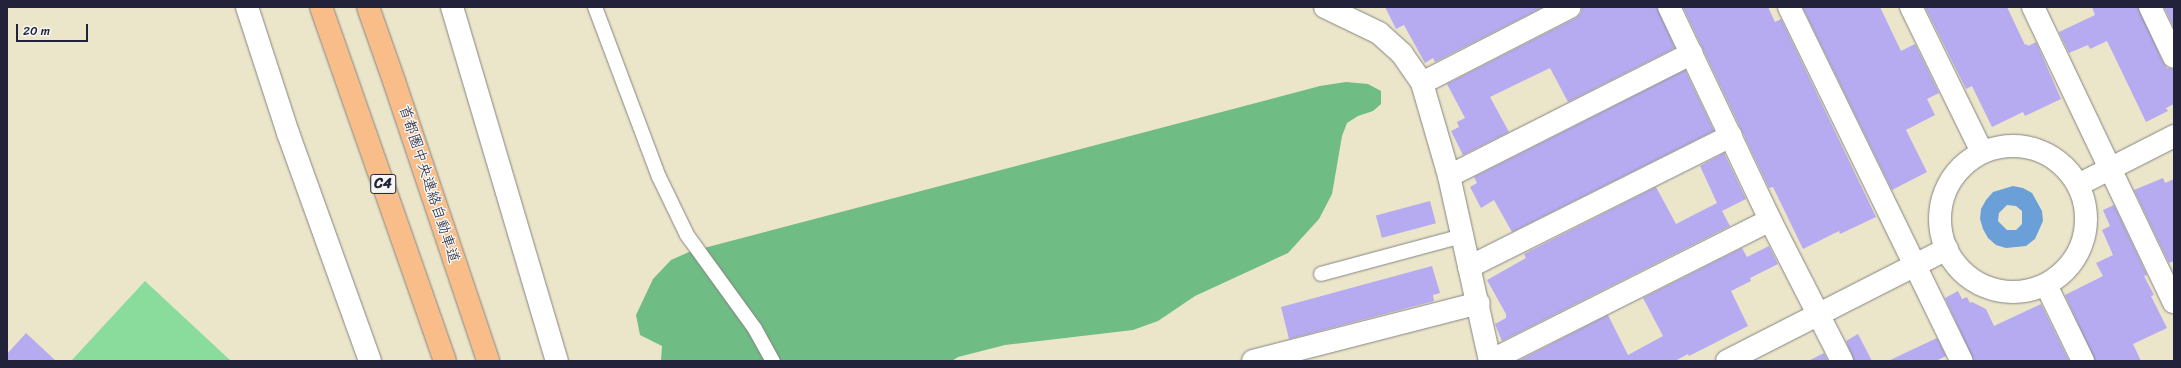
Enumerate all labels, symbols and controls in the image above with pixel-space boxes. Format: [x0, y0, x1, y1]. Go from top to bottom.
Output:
scale bar [18, 16, 90, 42]
text: 20 m [23, 20, 50, 42]
street label: 首都圏中央連絡自動車道 [395, 103, 463, 265]
road number: C4 [370, 172, 396, 196]

